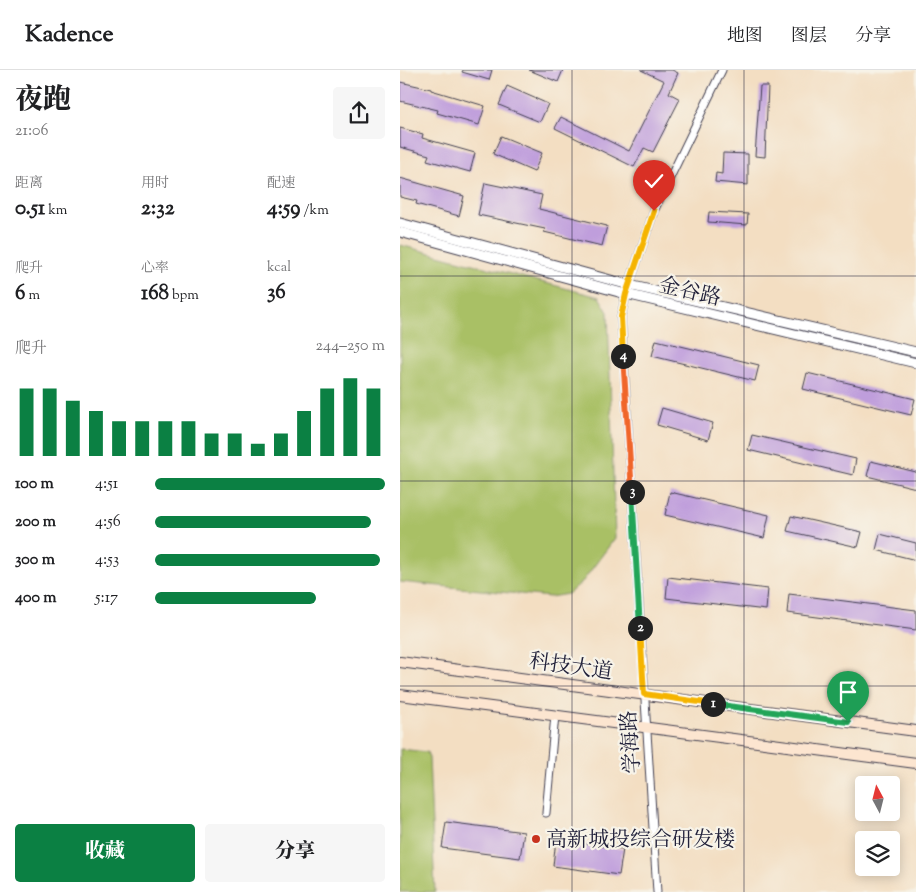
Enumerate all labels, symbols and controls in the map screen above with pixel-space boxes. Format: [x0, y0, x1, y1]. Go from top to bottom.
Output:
text: Kadence [25, 18, 114, 52]
text: 地图 [727, 24, 763, 50]
text: 图层 [791, 24, 827, 50]
text: 分享 [855, 24, 891, 50]
text: 夜跑 [15, 81, 71, 121]
button: share [333, 87, 385, 139]
text: 21:06 [15, 120, 48, 143]
pin [633, 160, 675, 211]
icon: check [640, 167, 668, 195]
text: 距离 [15, 174, 43, 194]
text: 用时 [141, 174, 169, 194]
text: 配速 [267, 174, 295, 194]
text: 0.51 [15, 194, 45, 224]
text: 2:32 [141, 194, 175, 224]
text: 4:59 [267, 194, 300, 224]
text: km [45, 201, 67, 221]
text: /km [300, 201, 329, 221]
text: kcal [267, 258, 291, 278]
text: 爬升 [15, 259, 43, 279]
text: 心率 [141, 259, 169, 279]
street label: 金谷路 [655, 271, 724, 315]
text: 36 [267, 278, 286, 308]
text: 6 [15, 279, 25, 309]
text: 168 [141, 279, 169, 309]
text: m [25, 286, 40, 306]
text: bpm [169, 286, 199, 306]
text: 244–250 m [316, 335, 385, 358]
text: 爬升 [15, 338, 47, 361]
pin: 4 [610, 344, 636, 368]
text: 4 [620, 346, 627, 366]
text: 100 m [15, 473, 54, 496]
text: 4:51 [95, 473, 118, 496]
pin: 3 [620, 480, 644, 504]
text: 3 [630, 482, 635, 502]
text: 200 m [15, 511, 56, 534]
text: 4:56 [95, 511, 121, 534]
text: 300 m [15, 549, 55, 572]
text: 4:53 [95, 549, 119, 572]
text: 400 m [15, 587, 57, 610]
text: 5:17 [95, 587, 118, 610]
pin: 2 [628, 616, 652, 640]
text: 2 [637, 618, 644, 638]
street label: 科技大道 [527, 647, 614, 689]
pin [827, 671, 869, 722]
icon: arrive [834, 678, 862, 706]
pin: 1 [700, 692, 726, 716]
text: 1 [711, 694, 716, 714]
street label: 学海路 [615, 709, 649, 774]
north arrow [855, 776, 900, 821]
map controls [855, 776, 900, 876]
button: 收藏 [15, 824, 195, 882]
button: 分享 [205, 824, 385, 882]
place label: 高新城投综合研发楼 [546, 826, 735, 856]
button: layers [855, 831, 900, 876]
marker: 高新城投综合研发楼 [530, 833, 542, 845]

